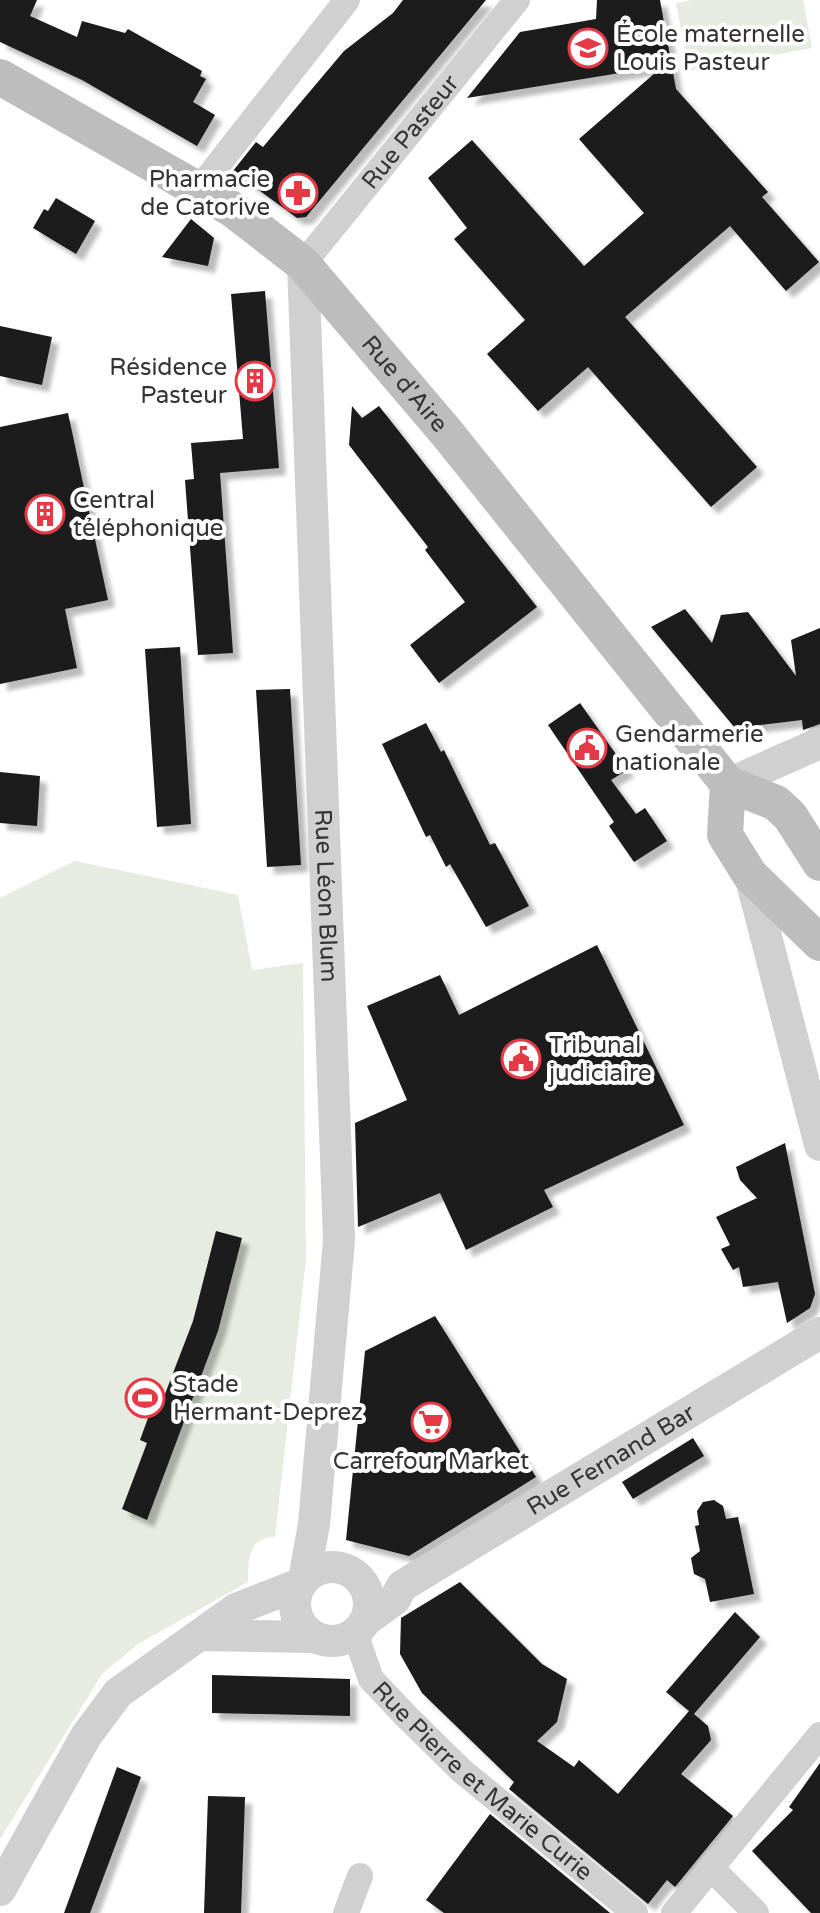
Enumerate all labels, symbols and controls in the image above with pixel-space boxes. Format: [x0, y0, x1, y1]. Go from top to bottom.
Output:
place label: École maternelle Louis Pasteur [616, 19, 805, 77]
school or university icon: École maternelle Louis Pasteur [567, 27, 609, 69]
street label: Rue Pasteur [355, 68, 465, 195]
place label: Pharmacie de Catorive [140, 165, 270, 222]
pharmacy icon: Pharmacie de Catorive [277, 172, 319, 214]
street label: Rue d'Aire [356, 329, 454, 438]
place label: Résidence Pasteur [109, 353, 228, 410]
building icon: Résidence Pasteur [234, 360, 276, 402]
place label: Central téléphonique [73, 486, 223, 543]
building icon: Central téléphonique [24, 493, 66, 535]
place label: Gendarmerie nationale [615, 720, 764, 777]
public building icon: Gendarmerie nationale [566, 727, 608, 769]
street label: Rue Léon Blum [309, 808, 344, 983]
place label: Tribunal judiciaire [547, 1031, 651, 1088]
public building icon: Tribunal judiciaire [500, 1038, 542, 1080]
place label: Stade Hermant-Deprez [173, 1370, 363, 1427]
sports icon: Stade Hermant-Deprez [124, 1377, 166, 1419]
street label: Rue Fernand Bar [521, 1397, 701, 1522]
supermarket icon: Carrefour Market [410, 1401, 452, 1443]
place label: Carrefour Market [333, 1447, 529, 1476]
street label: Rue Pierre et Marie Curie [366, 1675, 598, 1887]

